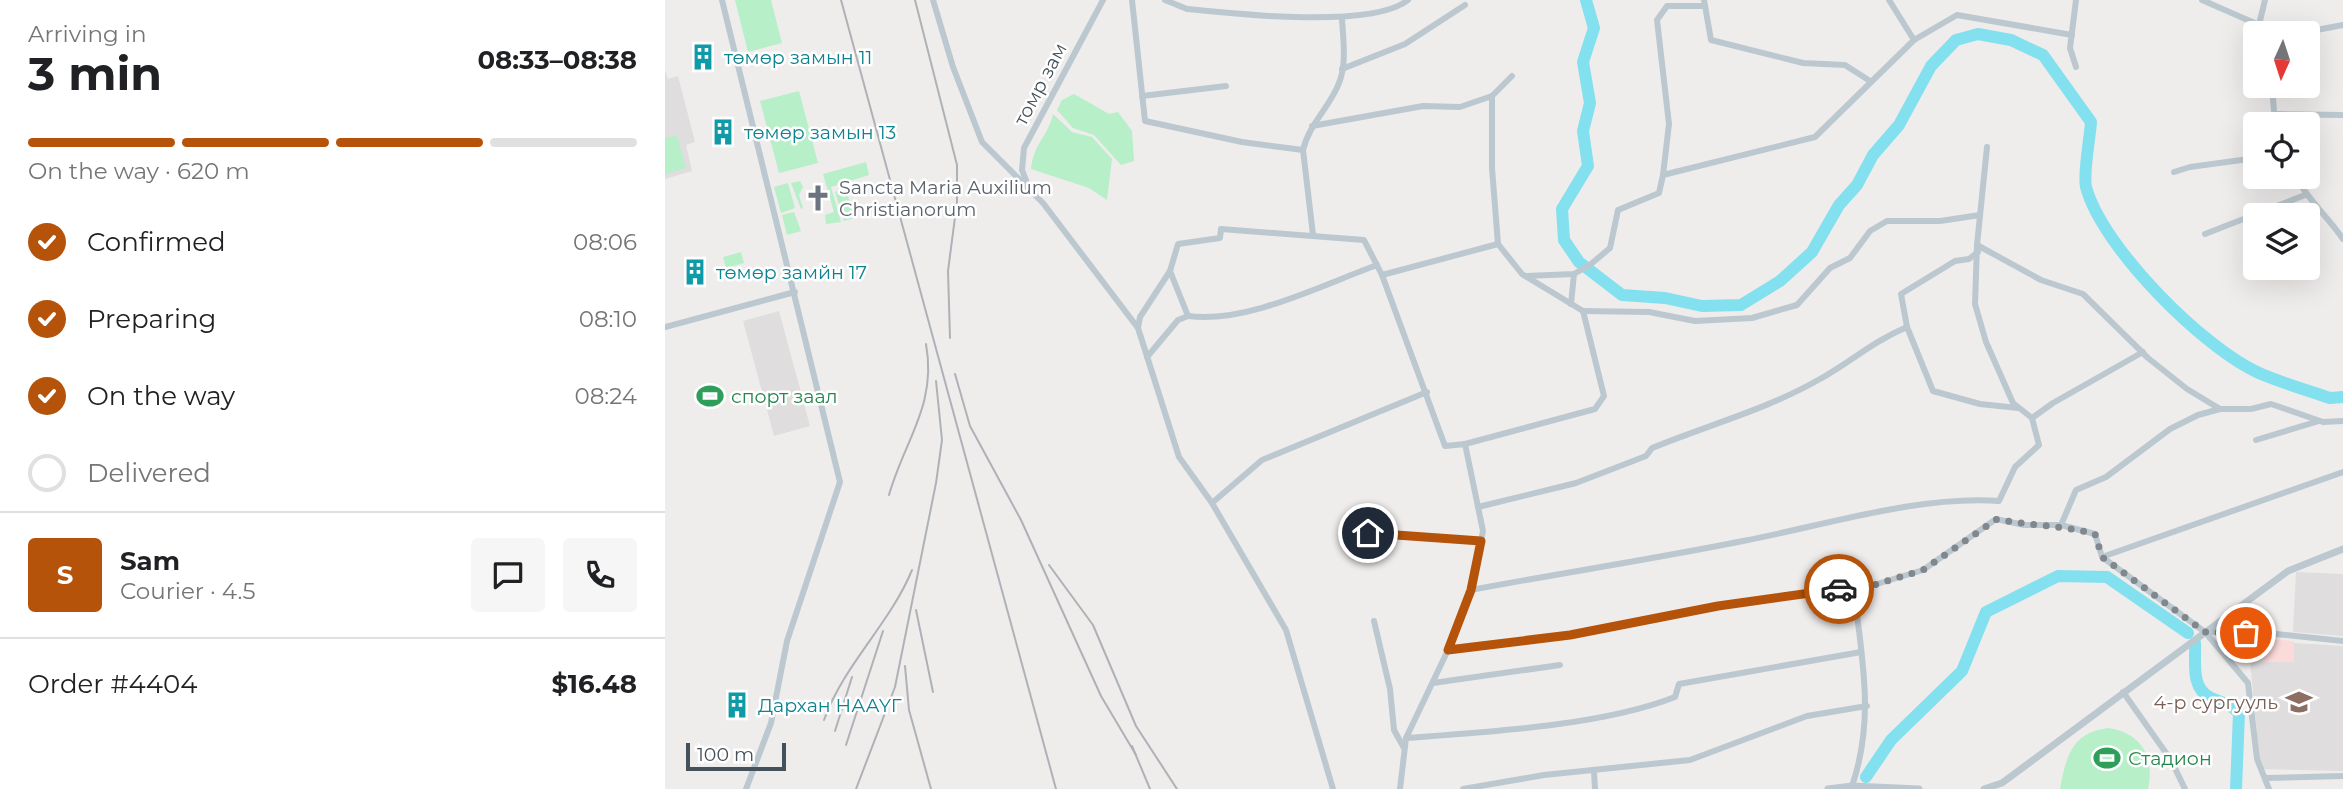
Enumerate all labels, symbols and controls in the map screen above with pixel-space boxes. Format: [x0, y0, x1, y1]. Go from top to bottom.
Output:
text: Arriving in [28, 20, 147, 48]
north arrow [2243, 21, 2321, 98]
map controls [2243, 21, 2320, 280]
street label: томр зам [1009, 39, 1072, 129]
building icon: төмөр замын 11 [688, 42, 718, 72]
text: 08:33–08:38 [477, 44, 637, 76]
text: 3 min [28, 45, 162, 102]
place label: төмөр замын 11 [724, 46, 872, 69]
button: locate [2243, 112, 2320, 189]
building icon: төмөр замын 13 [708, 117, 738, 147]
place label: төмөр замын 13 [744, 121, 896, 144]
text: On the way · 620 m [28, 157, 250, 185]
place label: Sancta Maria Auxilium Christianorum [839, 176, 1052, 221]
church icon: Sancta Maria Auxilium Christianorum [803, 183, 833, 213]
button: layers [2243, 203, 2320, 280]
icon: check [28, 223, 66, 261]
text: Confirmed [87, 226, 226, 258]
text: 08:06 [573, 228, 637, 256]
building icon: төмөр замйн 17 [680, 257, 710, 287]
place label: төмөр замйн 17 [716, 261, 867, 284]
icon: check [28, 300, 66, 338]
text: Preparing [87, 303, 216, 335]
text: 08:10 [579, 305, 637, 333]
icon: check [28, 377, 66, 415]
text: On the way [87, 380, 235, 412]
sports icon: спорт заал [695, 381, 725, 411]
text: 08:24 [574, 382, 637, 410]
place label: спорт заал [731, 385, 838, 408]
text: Delivered [87, 457, 211, 489]
pin [1338, 503, 1398, 563]
icon: home [1349, 514, 1387, 552]
button: chat [471, 538, 545, 612]
button: phone [563, 538, 637, 612]
text: Sam [120, 545, 180, 577]
courier [1804, 554, 1874, 624]
text: S [57, 559, 73, 591]
icon: car [1820, 570, 1858, 608]
text: Courier · 4.5 [120, 577, 255, 605]
pin [2216, 603, 2276, 663]
icon: bag [2227, 614, 2265, 652]
text: Order #4404 [28, 668, 197, 700]
text: $16.48 [552, 668, 637, 700]
school or university icon: 4-р сургууль [2284, 687, 2314, 717]
building icon: Дархан НААҮГ [722, 690, 752, 720]
place label: 4-р сургууль [2153, 691, 2278, 714]
place label: Дархан НААҮГ [758, 694, 902, 717]
scale bar [686, 740, 786, 772]
text: 100 m [697, 743, 754, 766]
sports icon: Стадион [2092, 743, 2122, 773]
place label: Стадион [2128, 747, 2212, 770]

